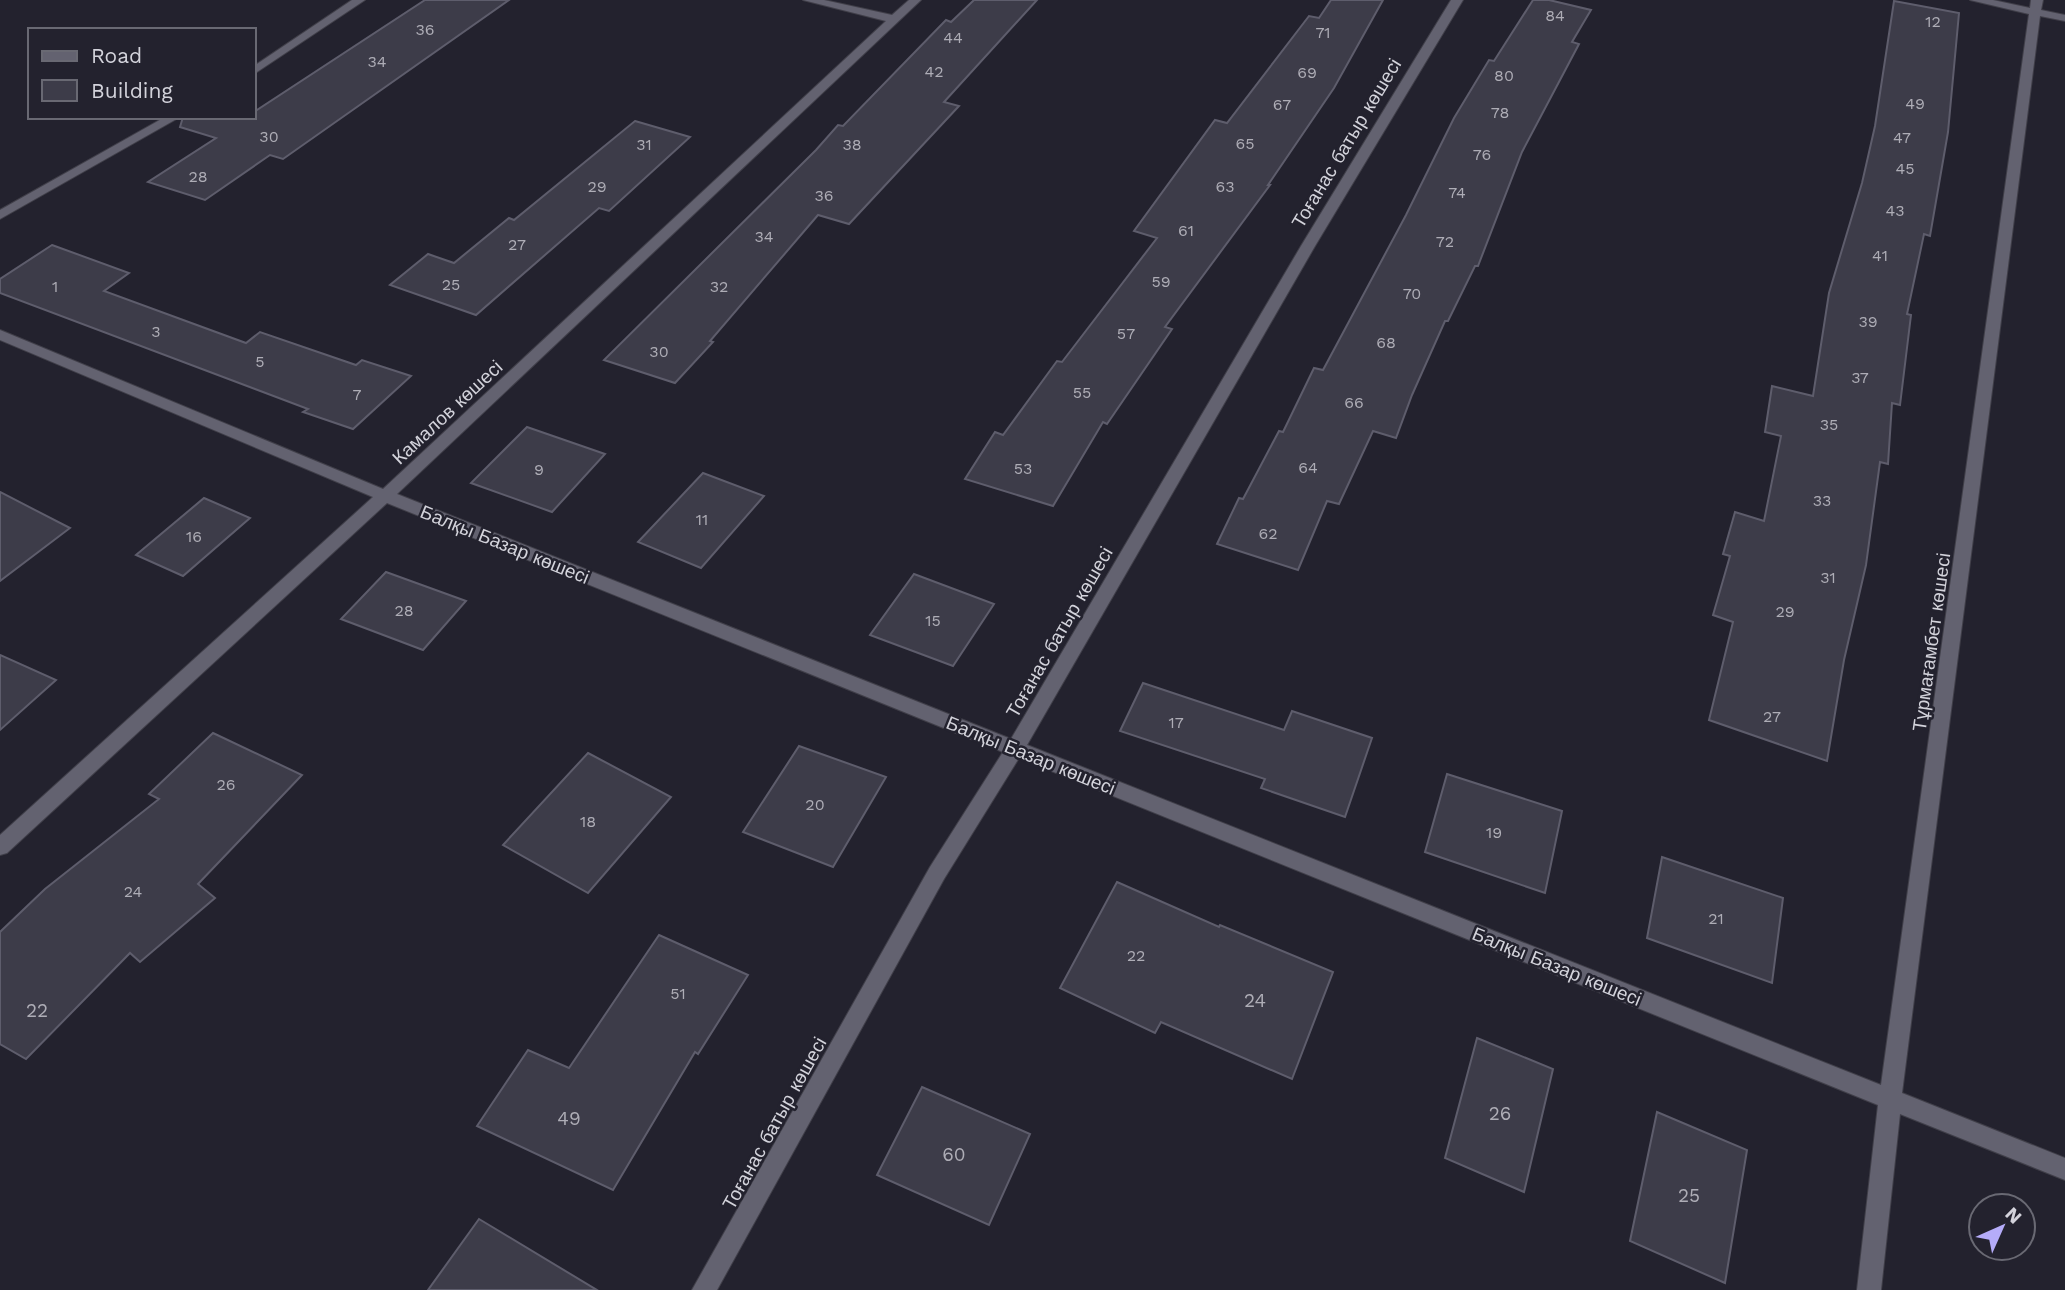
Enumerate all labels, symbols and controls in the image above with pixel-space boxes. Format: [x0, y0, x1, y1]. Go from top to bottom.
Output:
house number: 84 [1545, 6, 1565, 25]
house number: 12 [1925, 12, 1941, 31]
house number: 36 [415, 20, 435, 39]
house number: 71 [1315, 23, 1331, 42]
legend [28, 28, 256, 119]
house number: 44 [943, 28, 963, 47]
text: Road [91, 43, 142, 68]
house number: 34 [367, 52, 387, 71]
street label: Тоғанас батыр көшесі [1287, 54, 1406, 232]
house number: 42 [924, 62, 944, 81]
house number: 69 [1297, 63, 1317, 82]
house number: 80 [1494, 66, 1514, 85]
text: Building [91, 78, 173, 103]
house number: 49 [1905, 94, 1925, 113]
house number: 67 [1273, 95, 1291, 114]
house number: 78 [1491, 103, 1509, 122]
house number: 30 [259, 127, 279, 146]
house number: 47 [1893, 128, 1911, 147]
house number: 65 [1235, 134, 1255, 153]
house number: 31 [636, 135, 652, 154]
house number: 38 [842, 135, 862, 154]
house number: 76 [1473, 145, 1491, 164]
house number: 45 [1895, 159, 1915, 178]
house number: 28 [188, 167, 208, 186]
house number: 29 [587, 177, 607, 196]
house number: 63 [1215, 177, 1235, 196]
house number: 74 [1448, 183, 1466, 202]
house number: 36 [814, 186, 834, 205]
house number: 43 [1885, 201, 1905, 220]
house number: 61 [1178, 221, 1194, 240]
house number: 34 [754, 227, 774, 246]
house number: 72 [1436, 232, 1454, 251]
house number: 27 [508, 235, 526, 254]
house number: 41 [1872, 246, 1888, 265]
house number: 59 [1151, 272, 1171, 291]
house number: 25 [442, 275, 460, 294]
house number: 1 [52, 277, 58, 296]
house number: 32 [710, 277, 728, 296]
house number: 70 [1403, 284, 1421, 303]
house number: 39 [1858, 312, 1878, 331]
house number: 3 [151, 322, 161, 341]
house number: 57 [1117, 324, 1135, 343]
house number: 68 [1376, 333, 1396, 352]
house number: 30 [649, 342, 669, 361]
house number: 5 [255, 352, 265, 371]
street label: Камалов көшесі [388, 355, 507, 469]
house number: 37 [1851, 368, 1869, 387]
house number: 55 [1073, 383, 1091, 402]
house number: 7 [353, 385, 362, 404]
house number: 66 [1344, 393, 1364, 412]
house number: 35 [1820, 415, 1838, 434]
house number: 64 [1298, 458, 1318, 477]
house number: 53 [1014, 459, 1032, 478]
house number: 9 [534, 460, 544, 479]
house number: 33 [1813, 491, 1831, 510]
street label: Балқы Базар көшесі [417, 500, 593, 589]
house number: 11 [696, 510, 708, 529]
house number: 62 [1258, 524, 1278, 543]
house number: 16 [186, 527, 202, 546]
street label: Тоғанас батыр көшесі [1001, 543, 1118, 722]
street label: Тұрмағамбет көшесі [1908, 551, 1955, 733]
house number: 31 [1820, 568, 1836, 587]
house number: 28 [394, 601, 414, 620]
house number: 29 [1775, 602, 1795, 621]
house number: 15 [925, 611, 941, 630]
house number: 27 [1763, 707, 1781, 726]
street label: Балқы Базар көшесі [943, 711, 1119, 800]
house number: 17 [1168, 713, 1184, 732]
house number: 26 [216, 775, 236, 794]
house number: 20 [805, 795, 825, 814]
house number: 18 [580, 812, 596, 831]
house number: 19 [1486, 823, 1502, 842]
house number: 24 [124, 882, 143, 901]
house number: 21 [1708, 909, 1724, 928]
street label: Балқы Базар көшесі [1469, 922, 1645, 1011]
house number: 22 [1127, 946, 1145, 965]
house number: 51 [670, 984, 686, 1003]
house number: 24 [1244, 989, 1266, 1012]
house number: 22 [26, 999, 48, 1022]
street label: Тоғанас батыр көшесі [717, 1033, 831, 1213]
house number: 26 [1489, 1102, 1511, 1125]
house number: 49 [557, 1107, 581, 1130]
house number: 60 [942, 1143, 966, 1166]
house number: 25 [1678, 1184, 1700, 1207]
north arrow [1967, 1192, 2037, 1262]
text: N [2001, 1202, 2027, 1228]

